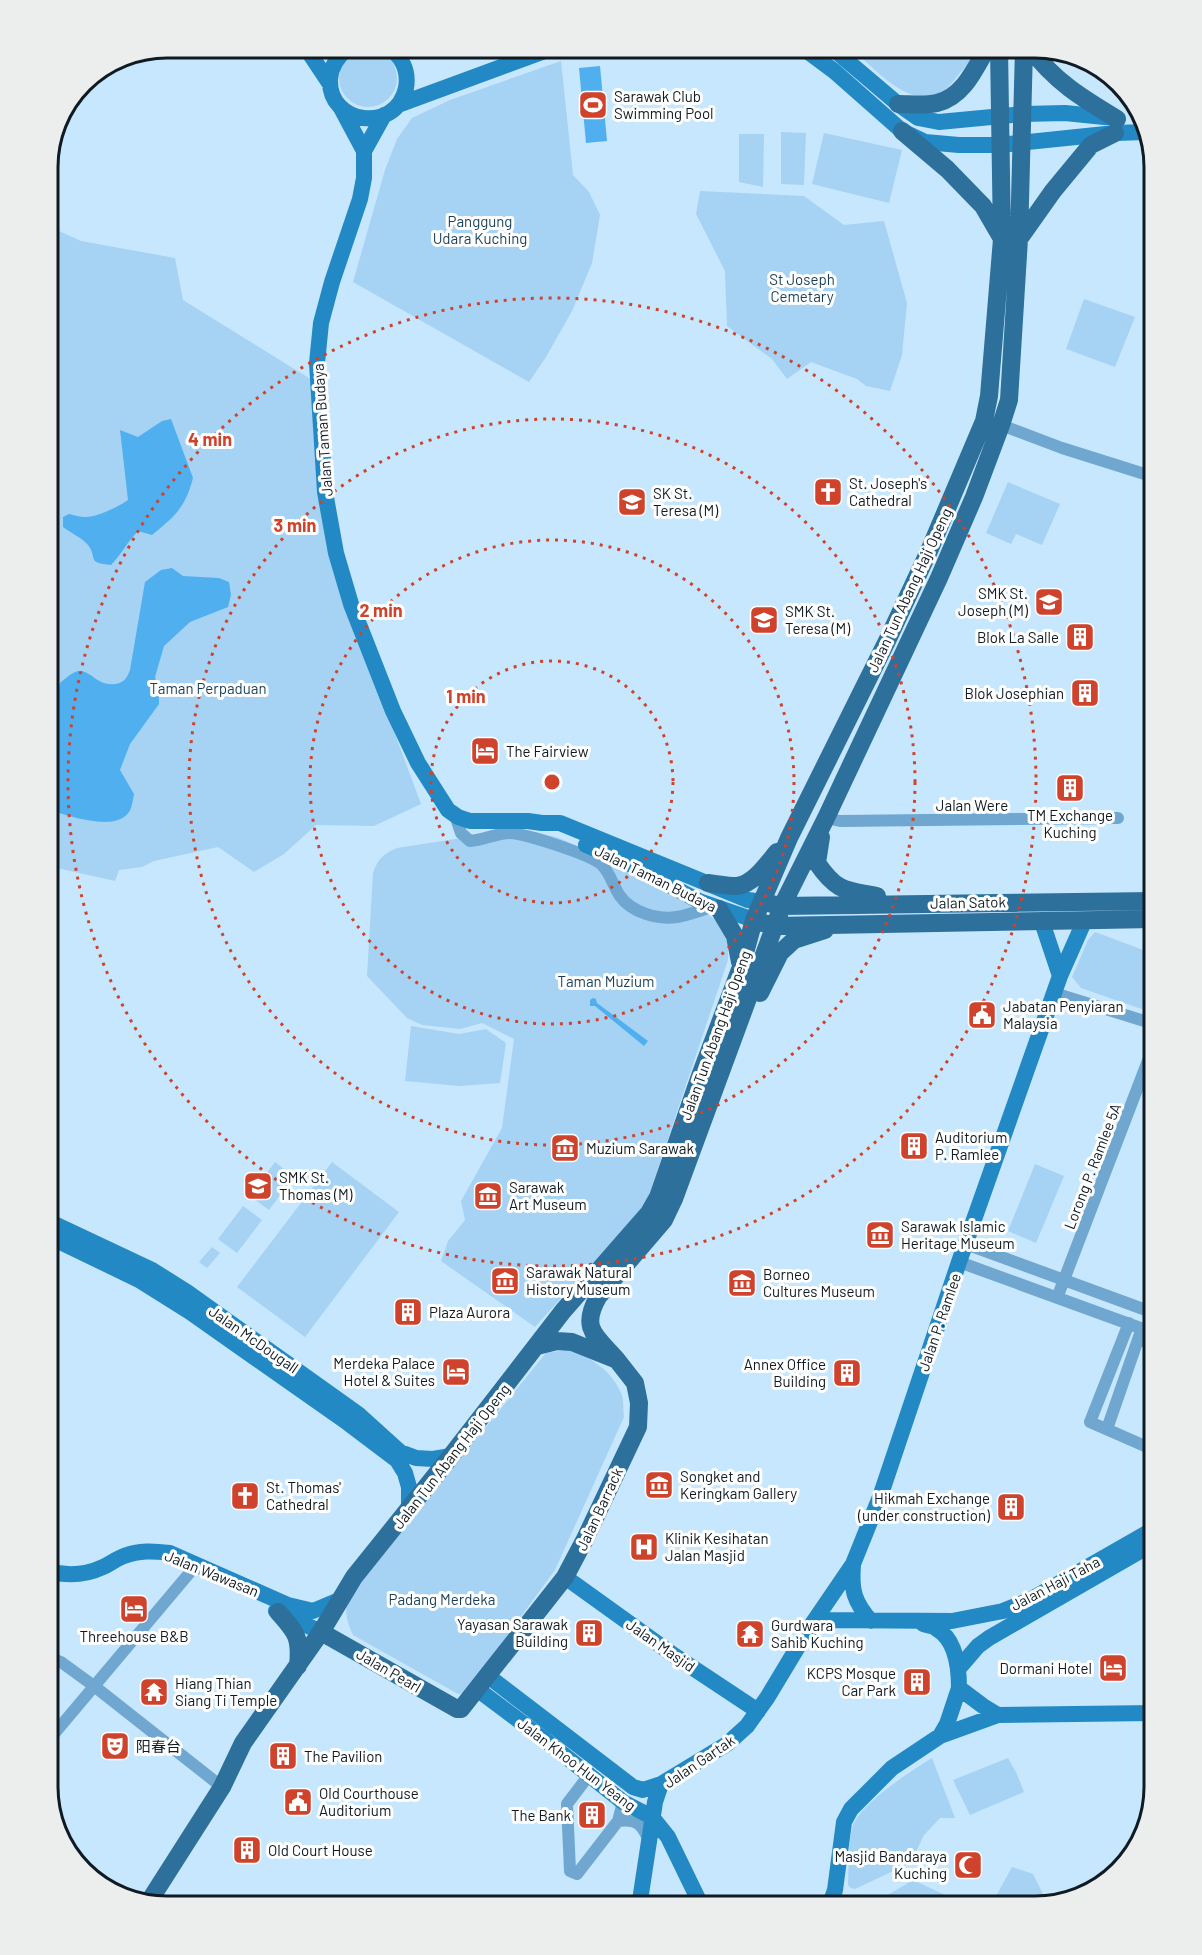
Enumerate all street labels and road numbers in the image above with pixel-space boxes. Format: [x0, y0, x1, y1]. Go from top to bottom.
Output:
street label: Jalan Taman Budaya [308, 363, 336, 497]
street label: Jalan Tun Abang Haji Openg [863, 505, 955, 675]
street label: Jalan Were [936, 796, 1008, 814]
street label: Jalan Taman Budaya [592, 841, 720, 915]
street label: Jalan Satok [930, 892, 1007, 912]
street label: Jalan Tun Abang Haji Openg [676, 948, 754, 1122]
street label: Lorong P. Ramlee 5A [1060, 1101, 1124, 1231]
street label: Jalan P. Ramlee [914, 1270, 964, 1374]
street label: Jalan McDougall [206, 1301, 302, 1377]
street label: Jalan Tun Abang Haji Openg [389, 1380, 513, 1532]
street label: Jalan Barrack [572, 1464, 626, 1553]
street label: Jalan Wawasan [162, 1546, 262, 1600]
street label: Jalan Haji Taha [1007, 1552, 1103, 1614]
street label: Jalan Masjid [623, 1615, 699, 1675]
street label: Jalan Pearl [353, 1644, 425, 1696]
street label: Jalan Khoo Hun Yeang [514, 1714, 640, 1814]
street label: Jalan Gartak [660, 1730, 738, 1791]

